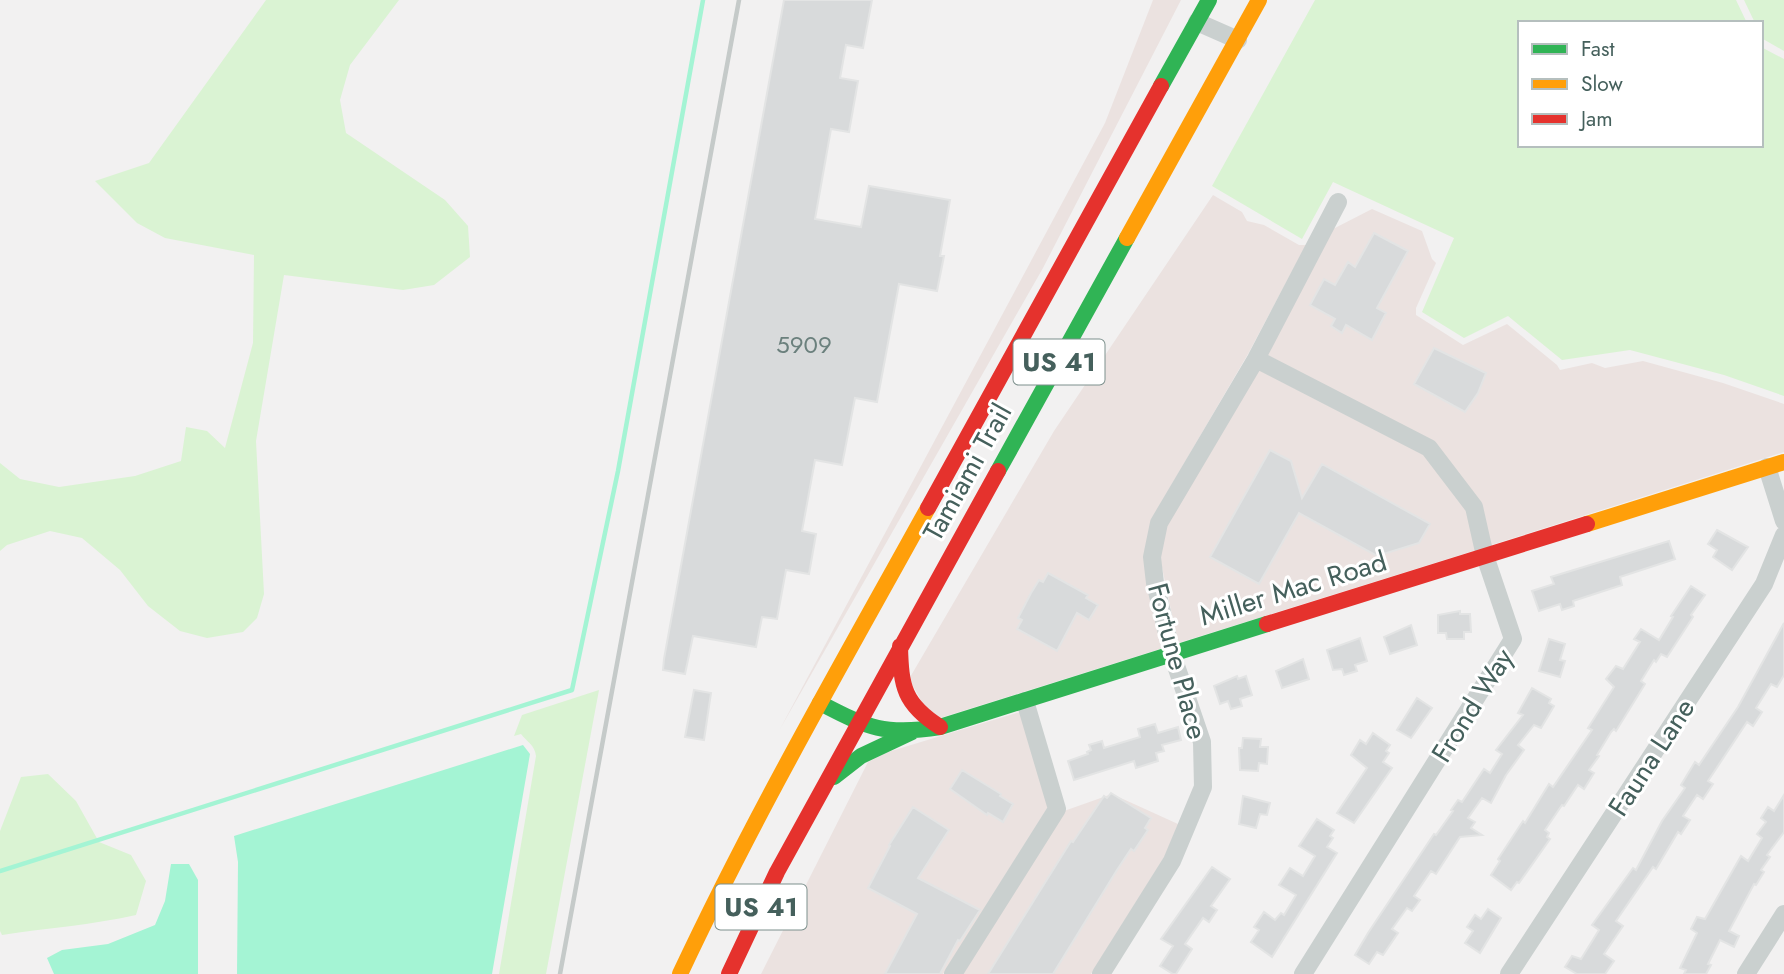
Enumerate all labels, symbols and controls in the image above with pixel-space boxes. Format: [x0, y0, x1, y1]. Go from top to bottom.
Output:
legend [1518, 21, 1763, 147]
text: Fast [1581, 34, 1614, 64]
text: Slow [1581, 69, 1623, 99]
text: Jam [1578, 104, 1613, 134]
house number: 5909 [776, 327, 832, 362]
road number: US 41 [1014, 340, 1104, 384]
street label: Tamiami Trail [913, 396, 1022, 548]
street label: Miller Mac Road [1195, 541, 1392, 636]
street label: Fortune Place [1137, 579, 1218, 744]
street label: Frond Way [1421, 640, 1524, 770]
street label: Fauna Lane [1598, 690, 1705, 824]
road number: US 41 [716, 885, 806, 930]

